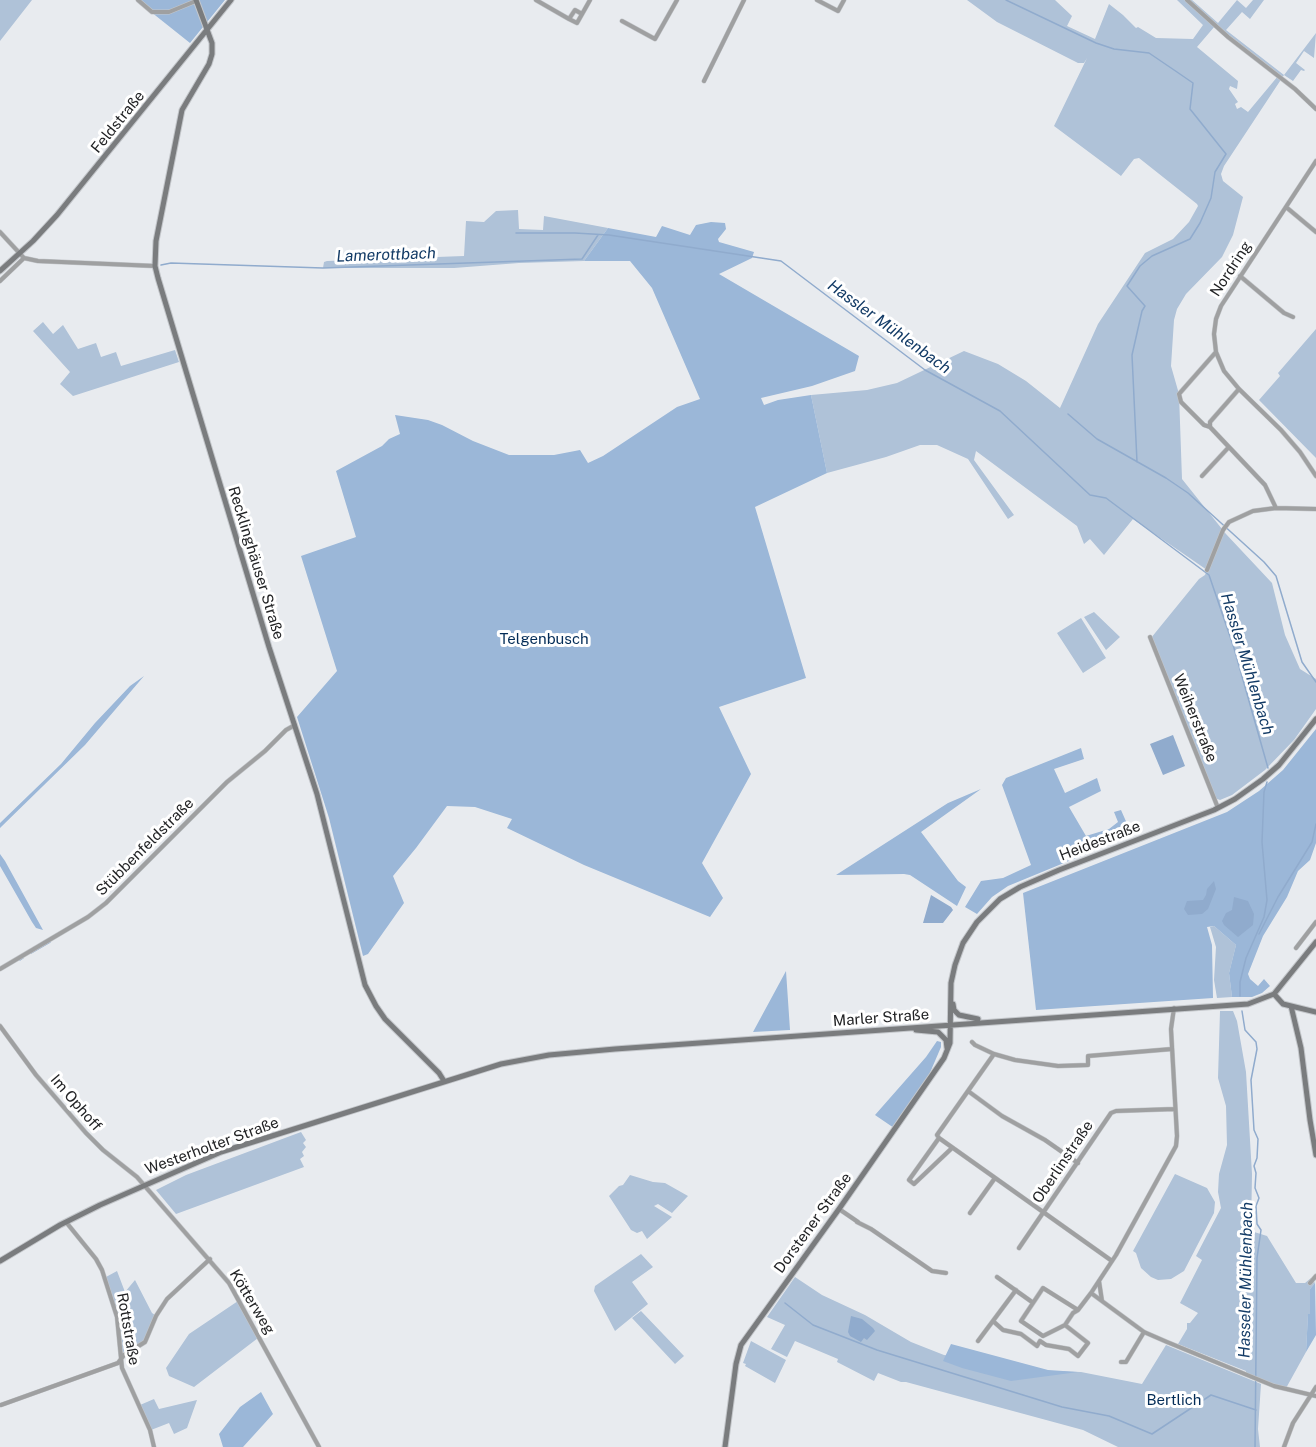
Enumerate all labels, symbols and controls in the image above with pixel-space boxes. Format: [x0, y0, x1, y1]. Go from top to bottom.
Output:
street label: Feldstraße [87, 87, 149, 157]
street label: Nordring [1207, 238, 1255, 300]
water label: Lamerottbach [336, 244, 436, 266]
water label: Hassler Mühlenbach [824, 276, 954, 378]
street label: Recklinghäuser Straße [224, 484, 288, 642]
water label: Hassler Mühlenbach [1216, 591, 1278, 737]
park label: Telgenbusch [499, 630, 589, 648]
street label: Weiherstraße [1169, 671, 1221, 765]
street label: Stübbenfeldstraße [92, 794, 198, 900]
street label: Heidestraße [1057, 817, 1143, 865]
street label: Marler Straße [832, 1006, 930, 1030]
street label: Im Ophoff [47, 1071, 105, 1135]
street label: Westerholter Straße [143, 1113, 281, 1179]
street label: Oberlinstraße [1029, 1117, 1097, 1207]
street label: Dorstener Straße [771, 1169, 855, 1277]
water label: Hasseler Mühlenbach [1235, 1202, 1257, 1358]
street label: Kötterweg [226, 1266, 278, 1338]
street label: Rottstraße [113, 1291, 143, 1367]
park label: Bertlich [1147, 1391, 1201, 1409]

